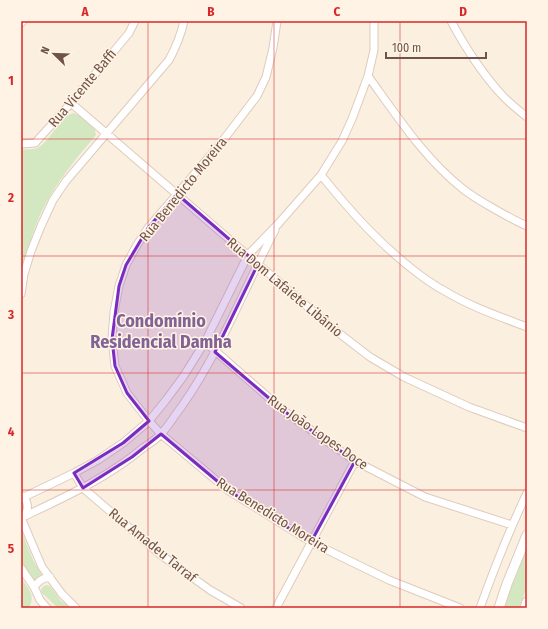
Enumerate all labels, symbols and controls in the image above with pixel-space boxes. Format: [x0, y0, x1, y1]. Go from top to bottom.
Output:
text: A [80, 4, 89, 19]
text: B [207, 4, 215, 19]
text: C [334, 4, 341, 19]
text: D [459, 4, 467, 19]
north arrow [34, 34, 74, 74]
scale bar [386, 34, 486, 60]
text: 100 m [392, 41, 421, 55]
text: N [38, 45, 53, 56]
street label: Rua Vicente Baffi [45, 46, 120, 131]
text: 1 [8, 73, 14, 88]
street label: Rua Benedicto Moreira [136, 134, 231, 245]
text: 2 [7, 190, 14, 205]
street label: Rua Dom Lafaiete Libânio [223, 234, 346, 341]
text: 3 [7, 307, 14, 322]
district label: Condomínio Residencial Damha [90, 310, 232, 353]
street label: Rua João Lopes Doce [264, 391, 371, 473]
text: 4 [8, 424, 15, 439]
street label: Rua Benedicto Moreira [213, 474, 332, 557]
street label: Rua Amadeu Tarraf [105, 505, 201, 587]
text: 5 [8, 541, 14, 556]

